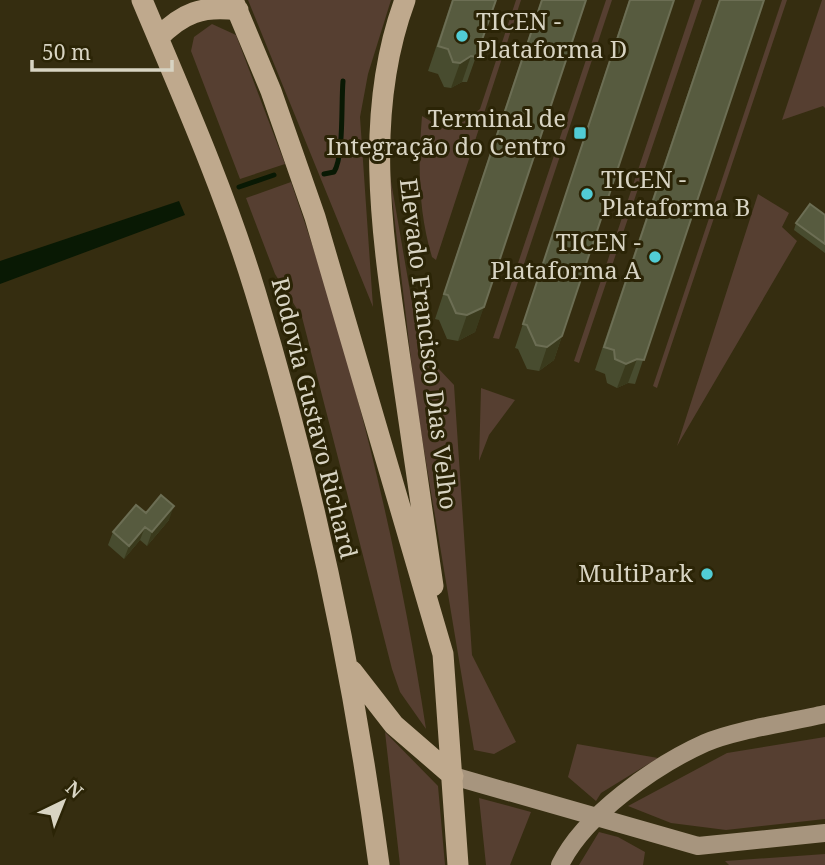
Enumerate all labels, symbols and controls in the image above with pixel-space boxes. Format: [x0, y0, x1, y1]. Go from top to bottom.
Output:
place label: TICEN - Plataforma D [476, 4, 627, 65]
scale bar [32, 28, 172, 72]
marker: TICEN - Plataforma D [454, 28, 470, 44]
text: 50 m [42, 38, 91, 66]
place label: Terminal de Integração do Centro [326, 101, 566, 162]
marker: Terminal de Integração do Centro [572, 125, 588, 141]
place label: TICEN - Plataforma B [601, 162, 751, 223]
street label: Elevado Francisco Dias Velho [393, 176, 466, 511]
marker: TICEN - Plataforma B [579, 186, 595, 202]
place label: TICEN - Plataforma A [490, 225, 641, 286]
marker: TICEN - Plataforma A [647, 249, 663, 265]
street label: Rodovia Gustavo Richard [265, 274, 366, 562]
place label: MultiPark [578, 556, 694, 589]
marker: MultiPark [699, 566, 715, 582]
north arrow [28, 767, 98, 837]
text: N [60, 775, 89, 804]

